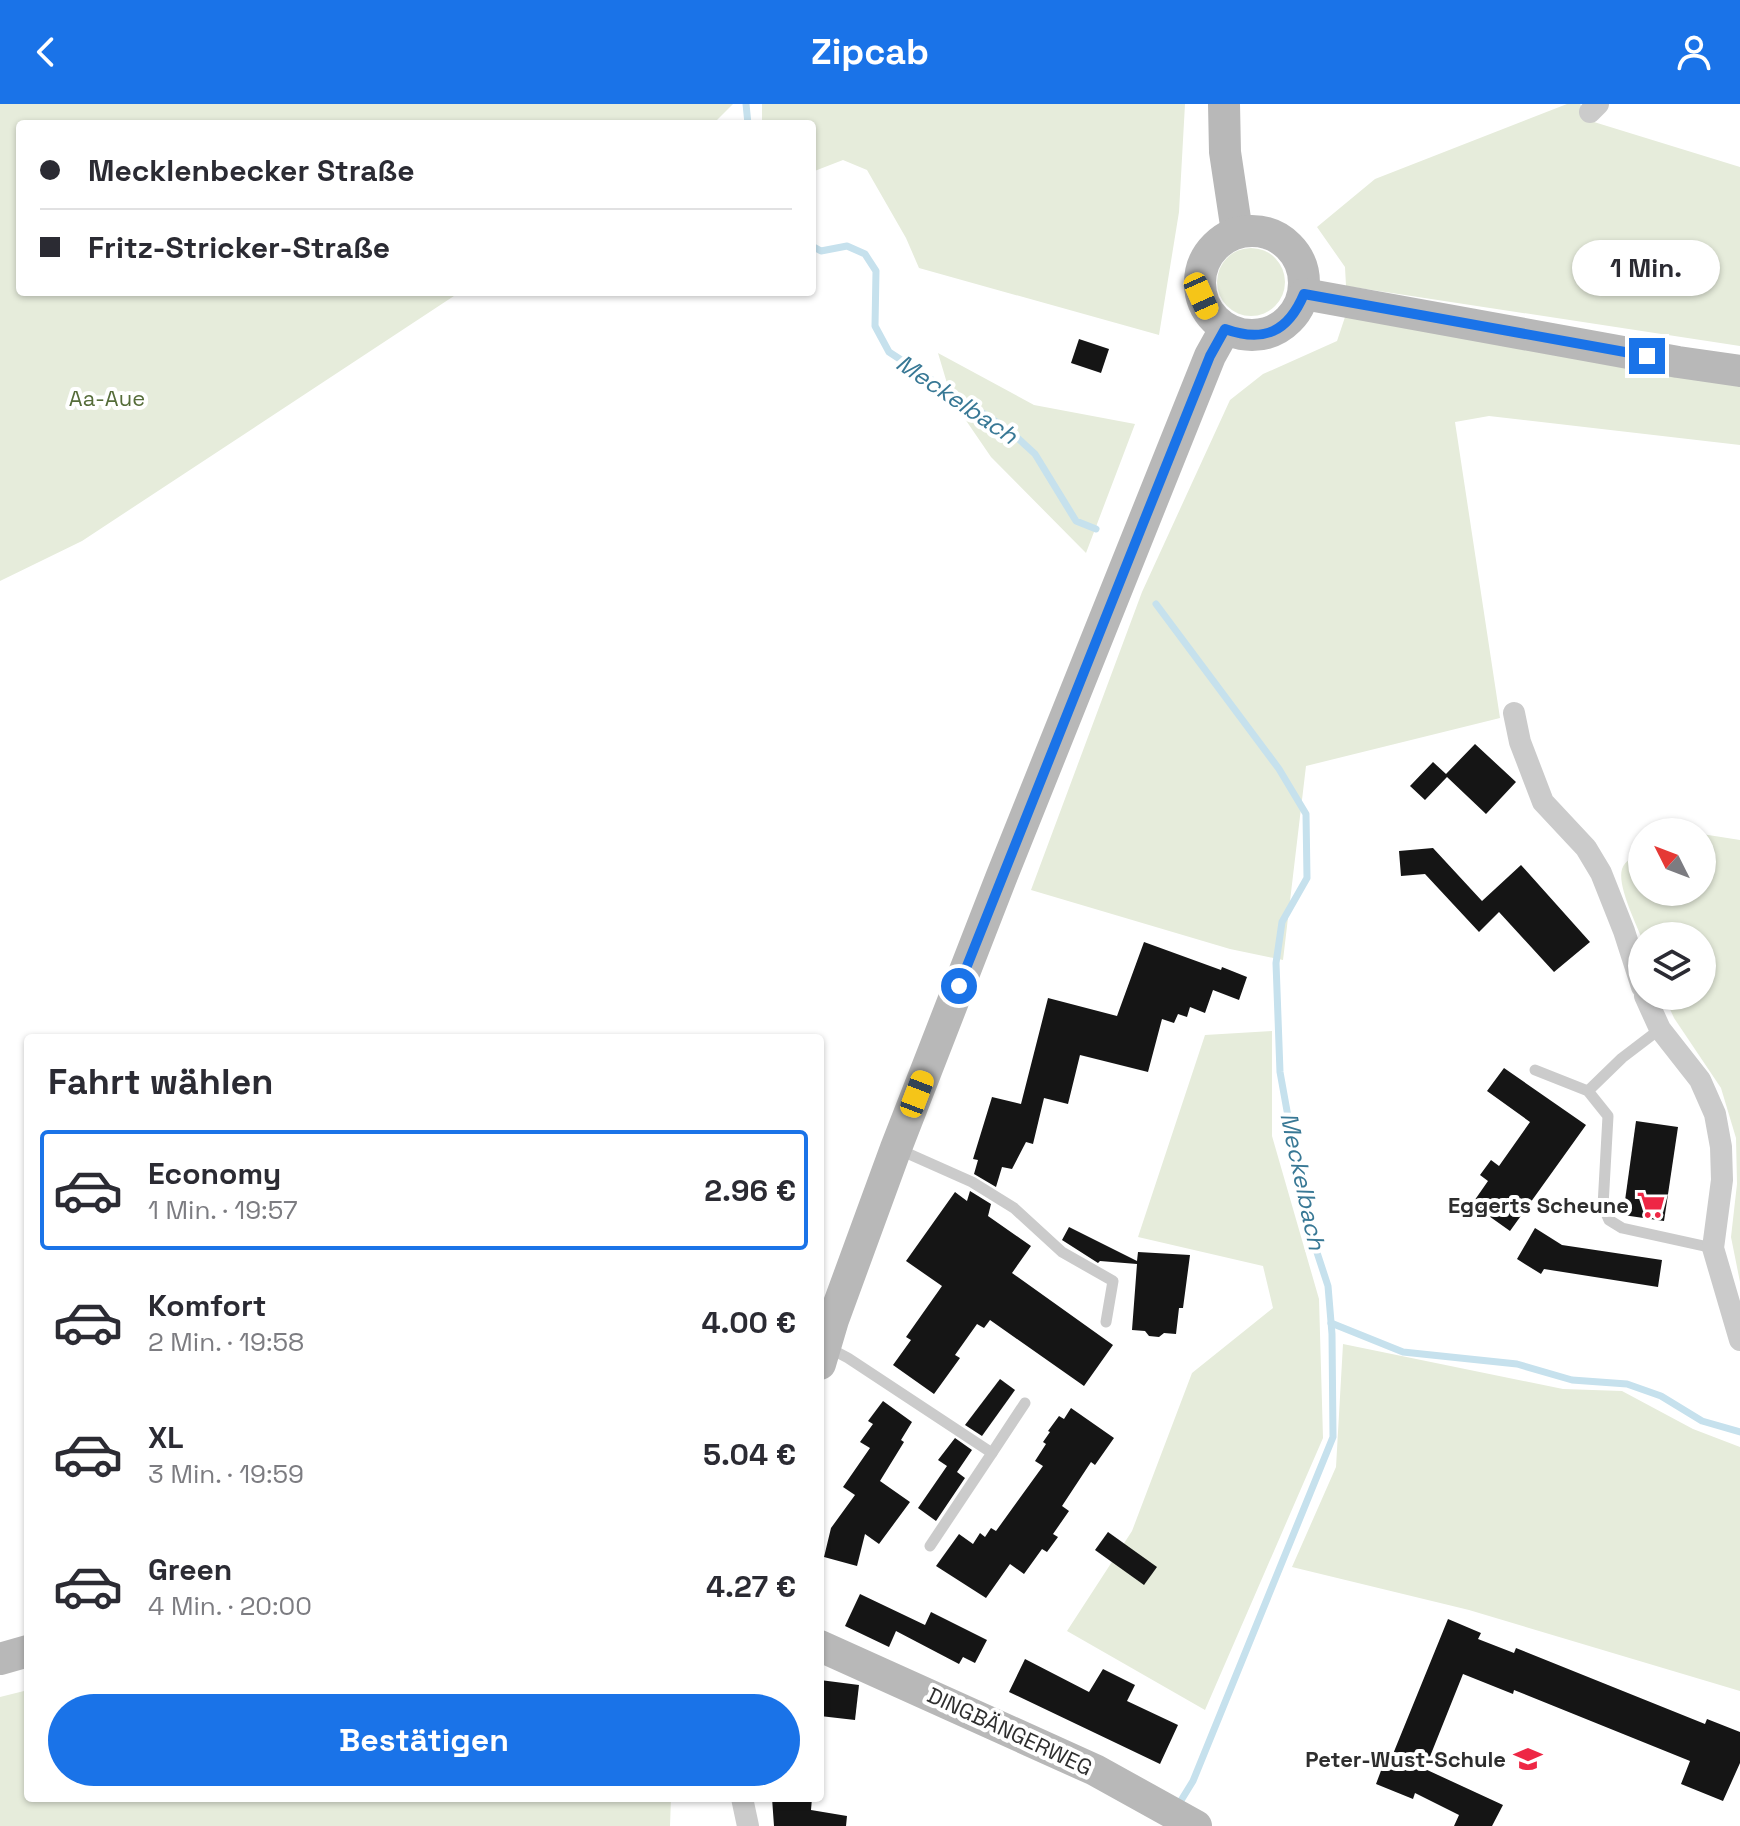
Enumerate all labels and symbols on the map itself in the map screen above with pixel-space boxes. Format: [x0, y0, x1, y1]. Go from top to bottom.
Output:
callout: 1 Min. [1573, 240, 1721, 296]
car [1180, 269, 1222, 323]
route end [1629, 338, 1665, 374]
water label: Meckelbach [890, 347, 1025, 452]
park label: Aa-Aue [69, 384, 145, 412]
north arrow [1628, 818, 1716, 906]
route start [941, 968, 977, 1004]
car [897, 1067, 937, 1121]
water label: Meckelbach [1273, 1109, 1333, 1254]
supermarket icon: Eggerts Scheune [1636, 1190, 1666, 1220]
place label: Eggerts Scheune [1448, 1191, 1629, 1219]
street label: DINGBÄNGERWEG [923, 1681, 1097, 1781]
school or university icon: Peter-Wust-Schule [1513, 1744, 1543, 1774]
place label: Peter-Wust-Schule [1305, 1745, 1506, 1773]

